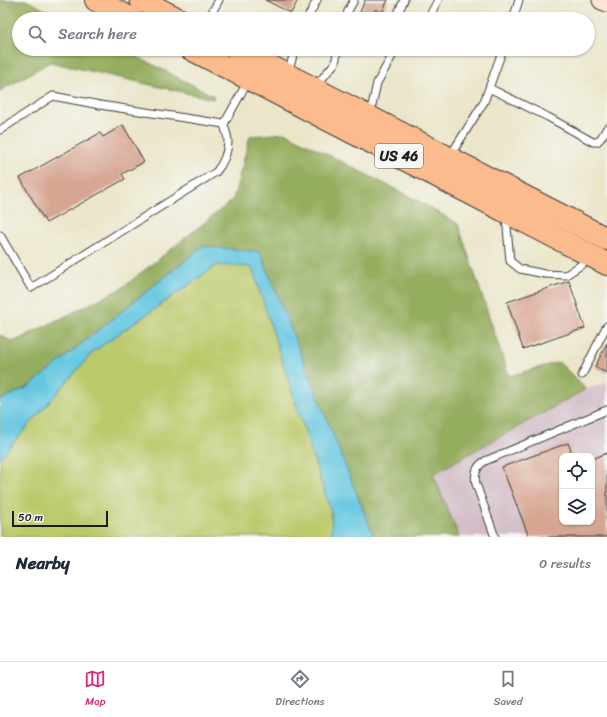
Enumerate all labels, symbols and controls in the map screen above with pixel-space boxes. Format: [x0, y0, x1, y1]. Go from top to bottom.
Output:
search box [12, 12, 595, 56]
text: Search here [58, 21, 137, 47]
icon: search [26, 23, 48, 45]
road number: US 46 [375, 144, 423, 168]
map controls [559, 453, 595, 525]
button: locate [559, 453, 595, 489]
button: layers [559, 489, 595, 525]
text: 50 m [18, 508, 43, 527]
scale bar [12, 509, 108, 528]
text: Nearby [16, 548, 70, 578]
text: 0 results [539, 552, 591, 575]
tab: Map [84, 668, 106, 711]
tab: Directions [275, 668, 325, 711]
tab: Saved [494, 668, 523, 711]

